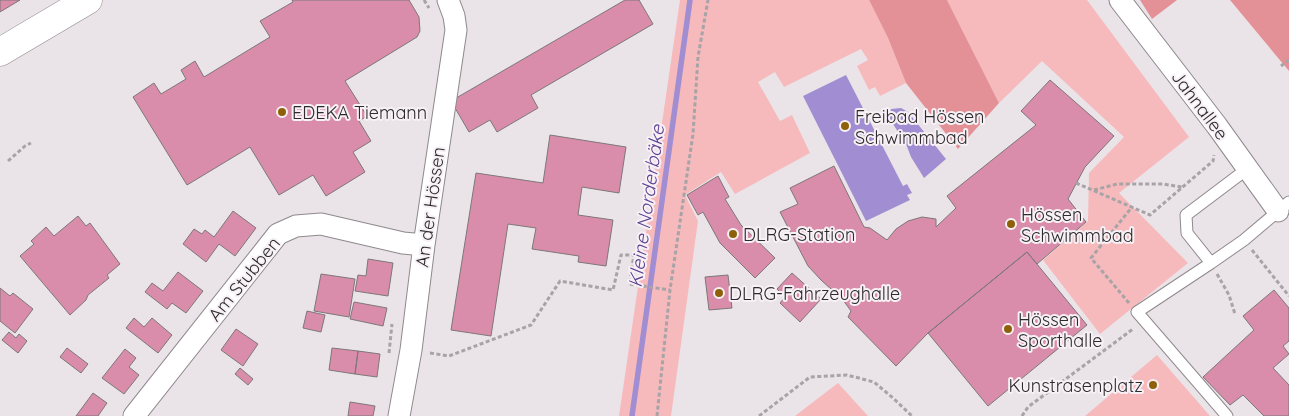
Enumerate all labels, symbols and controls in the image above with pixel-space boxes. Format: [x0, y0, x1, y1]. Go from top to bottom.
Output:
street label: Jahnallee [1166, 66, 1234, 144]
place label: EDEKA Tiemann [292, 101, 427, 124]
place label: Freibad Hössen Schwimmbad [855, 105, 985, 149]
marker: EDEKA Tiemann [276, 106, 288, 118]
marker: Freibad Hössen Schwimmbad [839, 120, 851, 132]
water label: Kleine Norderbäke [623, 122, 669, 289]
street label: An der Hössen [410, 145, 450, 269]
place label: Hössen Schwimmbad [1021, 203, 1134, 247]
marker: Hössen Schwimmbad [1005, 218, 1017, 230]
place label: DLRG-Station [743, 223, 855, 246]
marker: DLRG-Station [727, 228, 739, 240]
street label: Am Stubben [203, 232, 285, 326]
place label: DLRG-Fahrzeughalle [729, 282, 900, 305]
marker: DLRG-Fahrzeughalle [713, 287, 725, 299]
place label: Hössen Sporthalle [1018, 308, 1102, 352]
marker: Hössen Sporthalle [1002, 323, 1014, 335]
place label: Kunstrasenplatz [1009, 374, 1143, 397]
marker: Kunstrasenplatz [1147, 379, 1159, 391]

